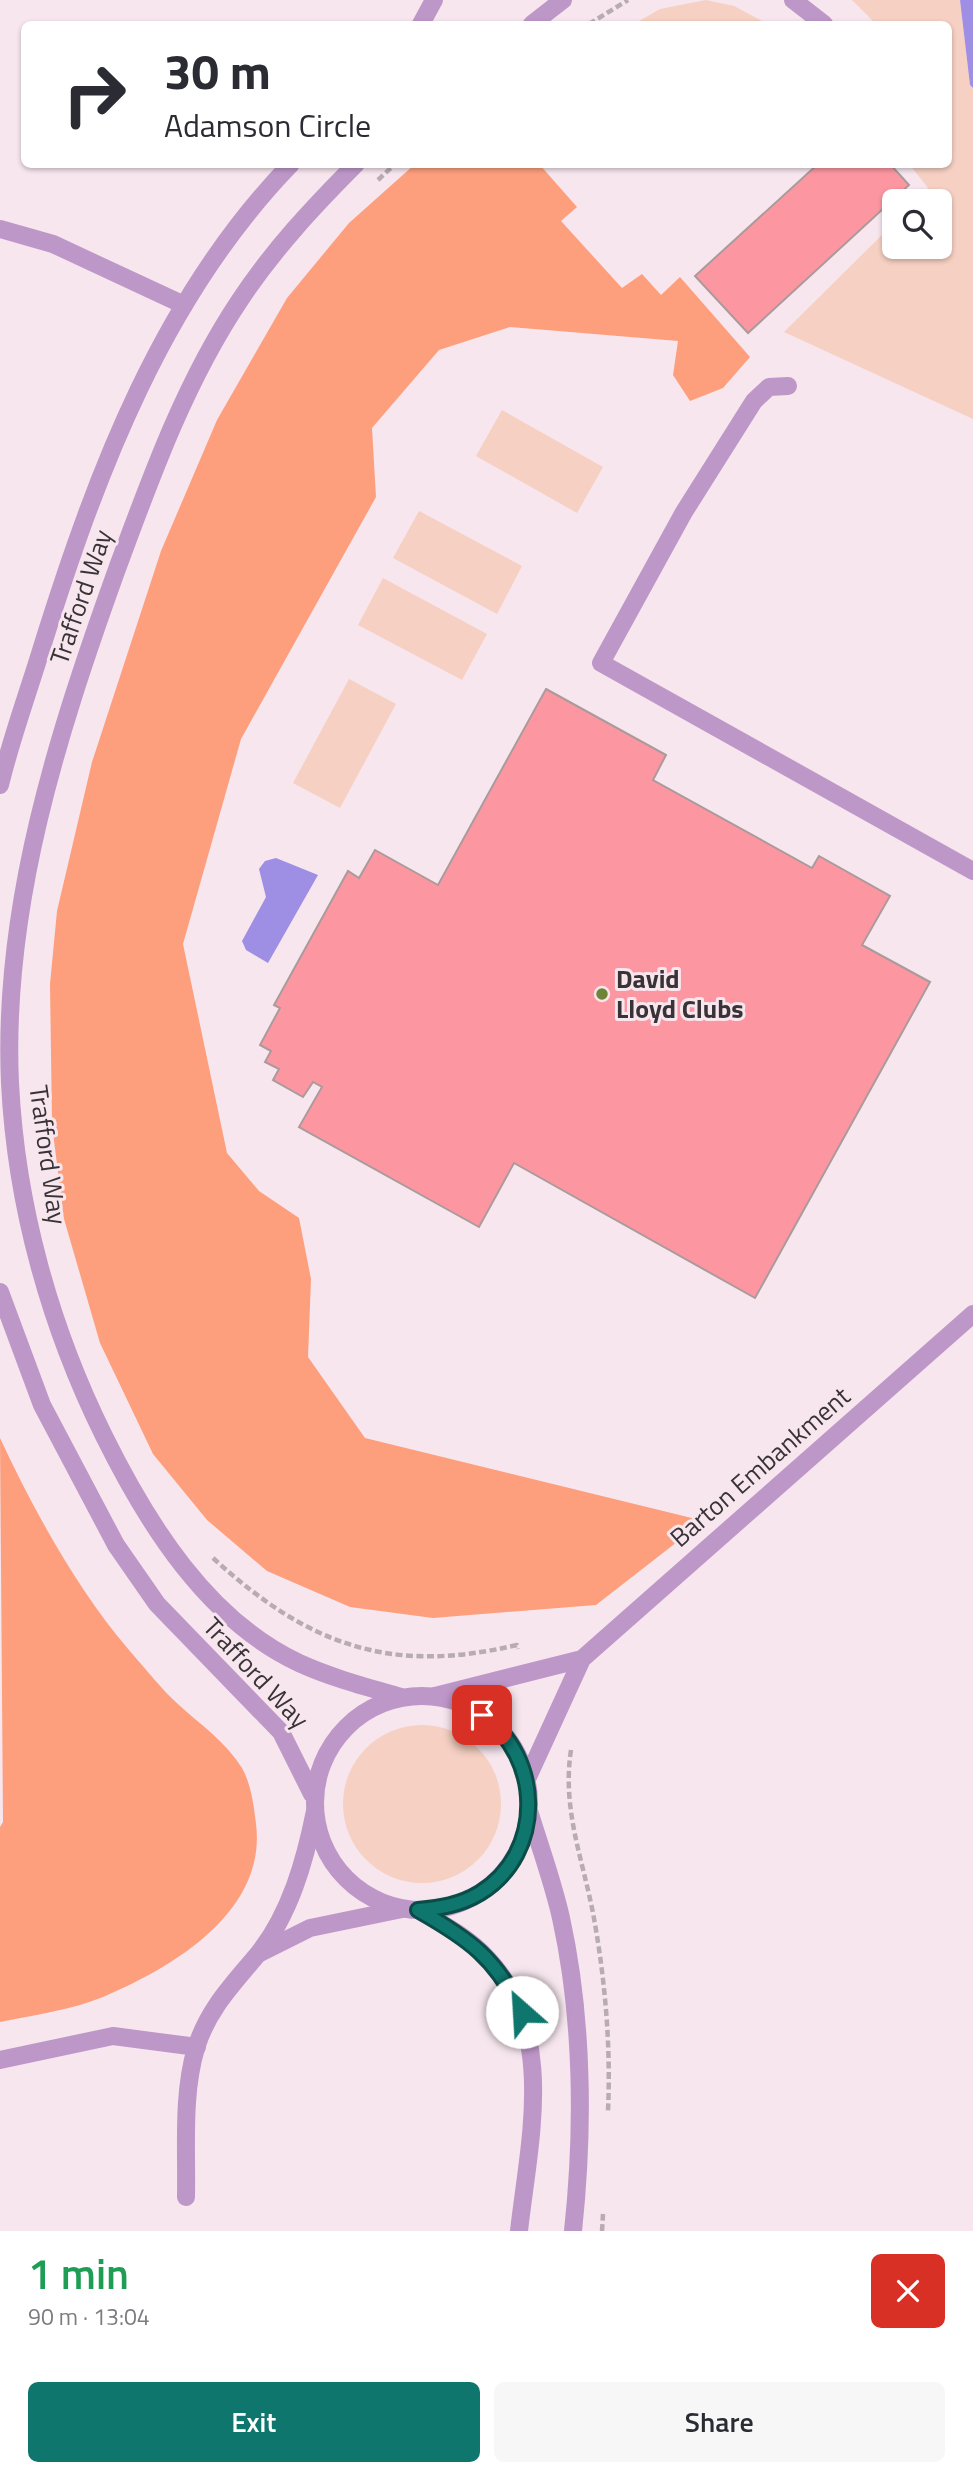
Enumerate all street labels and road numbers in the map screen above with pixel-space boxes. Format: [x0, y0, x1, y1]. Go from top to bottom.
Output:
street label: Trafford Way [39, 524, 122, 670]
street label: Trafford Way [19, 1083, 78, 1227]
street label: Barton Embankment [661, 1377, 858, 1556]
street label: Trafford Way [194, 1608, 319, 1737]

